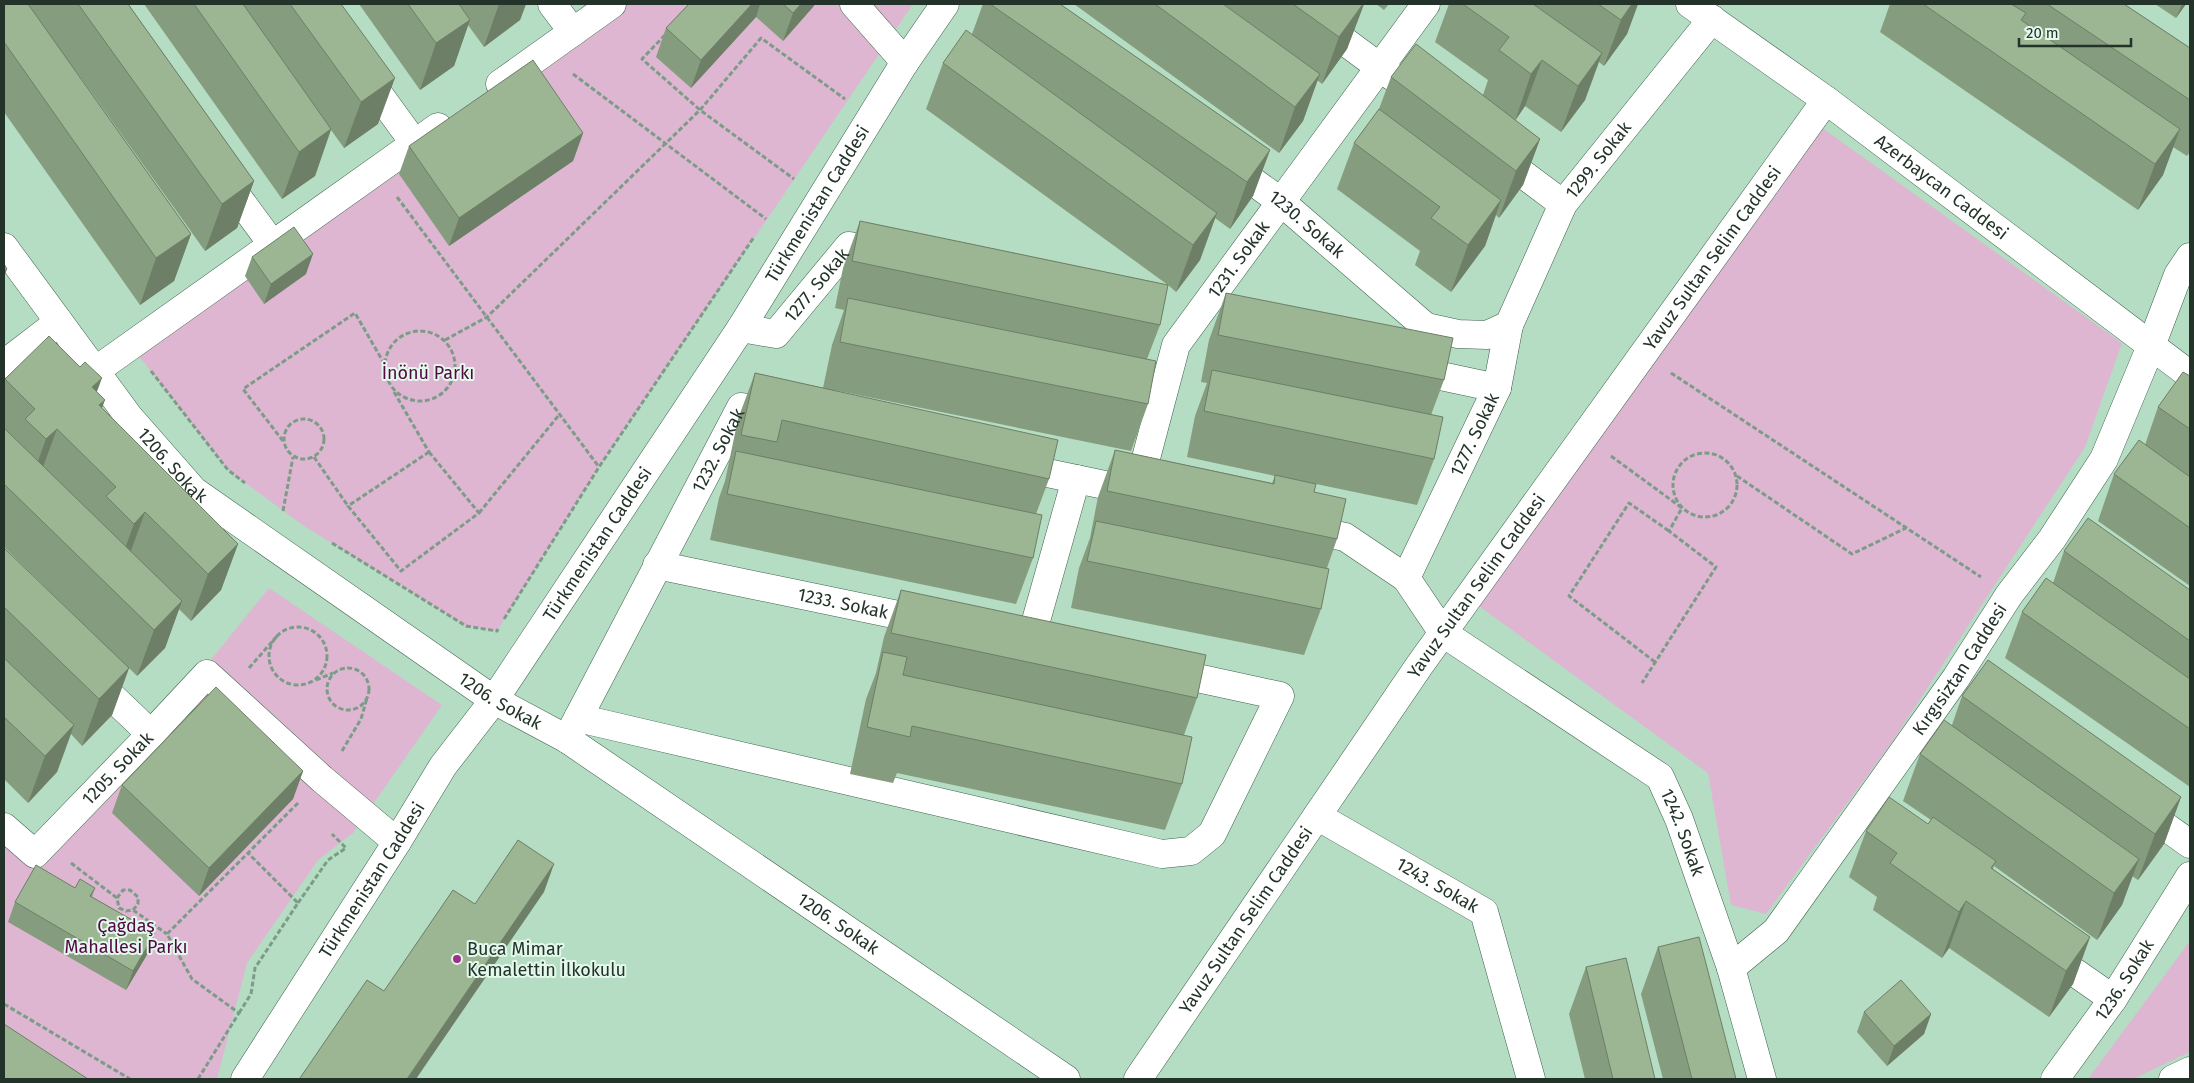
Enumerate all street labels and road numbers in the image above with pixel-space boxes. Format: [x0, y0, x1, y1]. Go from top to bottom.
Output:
street label: 1299. Sokak [1561, 116, 1637, 203]
street label: Türkmenistan Caddesi [761, 121, 874, 287]
street label: Azerbaycan Caddesi [1870, 130, 2012, 245]
street label: Yavuz Sultan Selim Caddesi [1639, 162, 1786, 355]
street label: 1230. Sokak [1265, 186, 1350, 263]
street label: 1231. Sokak [1203, 216, 1275, 303]
street label: 1277. Sokak [779, 243, 854, 327]
street label: 1277. Sokak [1445, 389, 1504, 480]
street label: 1232. Sokak [687, 404, 750, 496]
street label: 1206. Sokak [133, 423, 212, 508]
street label: Türkmenistan Caddesi [538, 463, 657, 625]
street label: Yavuz Sultan Selim Caddesi [1403, 490, 1550, 682]
street label: 1233. Sokak [796, 583, 891, 624]
street label: Kırgısiztan Caddesi [1908, 599, 2012, 740]
street label: 1206. Sokak [454, 668, 546, 735]
street label: 1205. Sokak [77, 727, 158, 810]
street label: 1242. Sokak [1656, 785, 1709, 880]
street label: Türkmenistan Caddesi [314, 798, 430, 962]
street label: Yavuz Sultan Selim Caddesi [1175, 822, 1317, 1018]
street label: 1243. Sokak [1392, 853, 1484, 918]
street label: 1206. Sokak [793, 888, 884, 960]
street label: 1236. Sokak [2090, 934, 2159, 1025]

